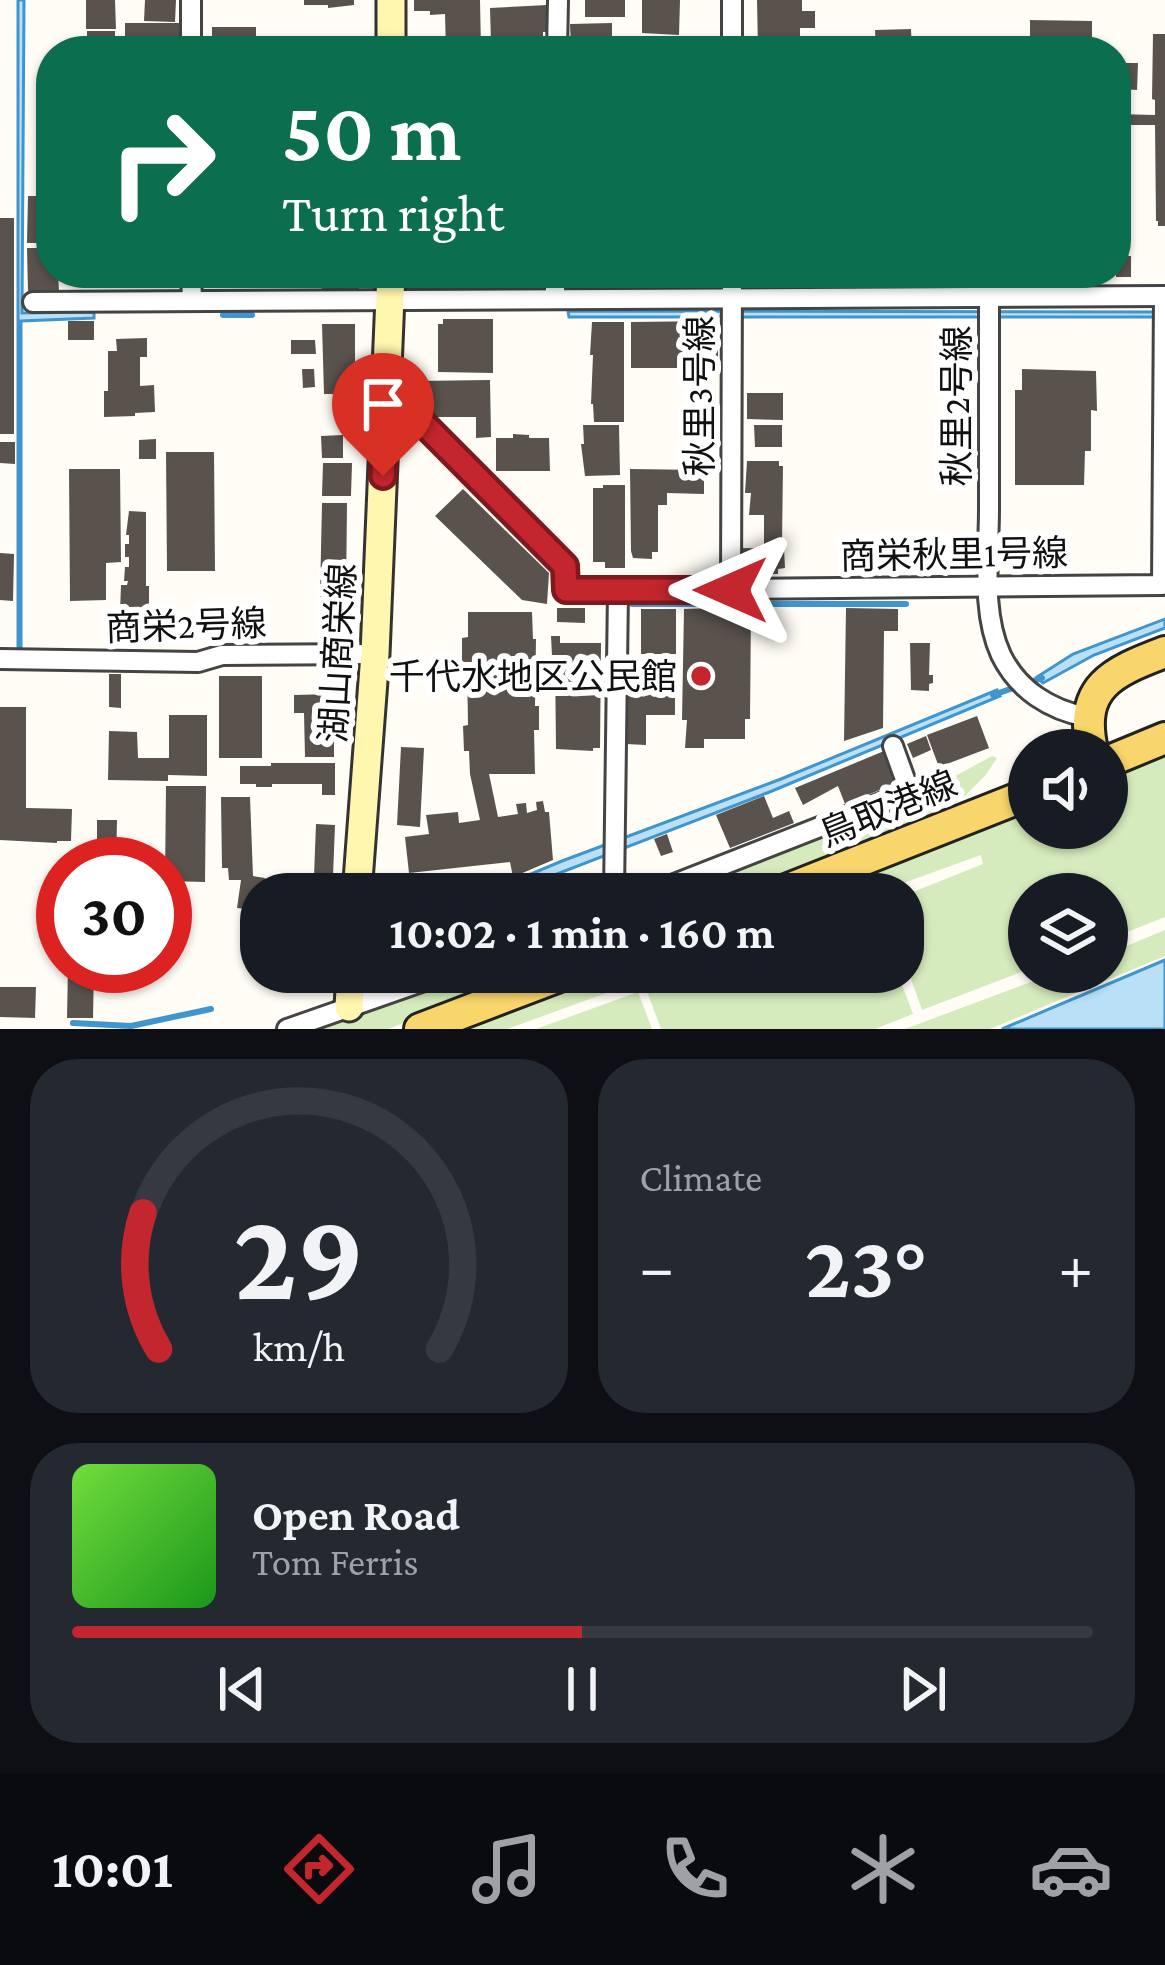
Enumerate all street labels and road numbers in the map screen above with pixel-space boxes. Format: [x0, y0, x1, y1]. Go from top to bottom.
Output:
street label: 秋里3号線 [680, 315, 720, 477]
street label: 秋里2号線 [937, 325, 977, 487]
street label: 商栄秋里1号線 [840, 533, 1068, 577]
street label: 湖山商栄線 [313, 562, 363, 744]
street label: 商栄2号線 [105, 603, 267, 649]
street label: 鳥取港線 [814, 763, 963, 854]

